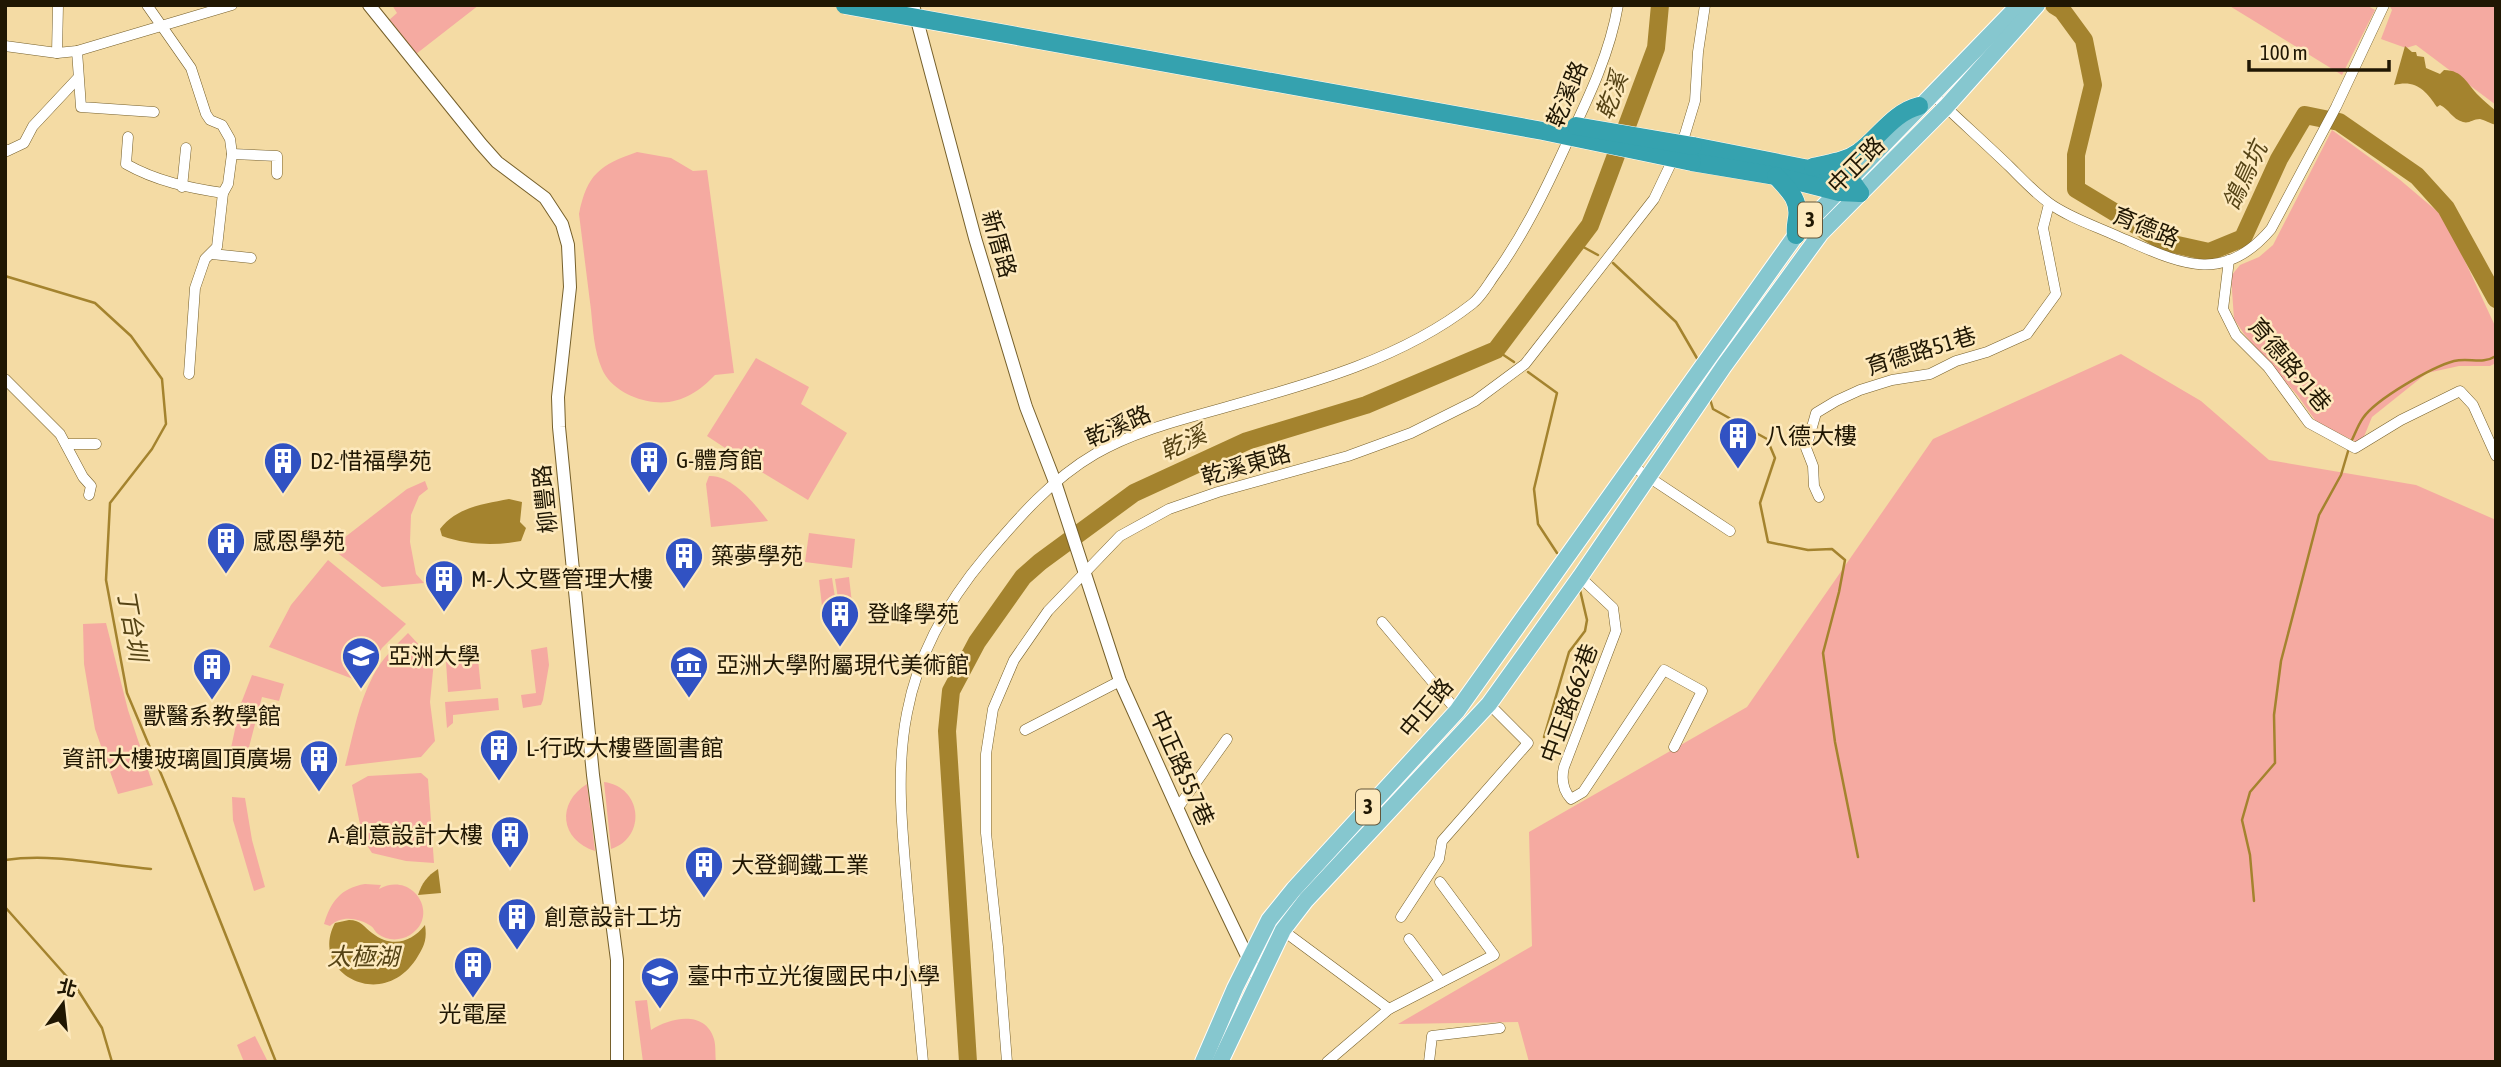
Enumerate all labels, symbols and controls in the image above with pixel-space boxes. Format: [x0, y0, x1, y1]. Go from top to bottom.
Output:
scale bar [2249, 28, 2389, 72]
text: 100 m [2260, 40, 2308, 64]
street label: 乾溪路 [1542, 57, 1592, 131]
water label: 乾溪 [1591, 66, 1633, 123]
street label: 中正路 [1822, 131, 1890, 199]
water label: 鴿鳥坑 [2217, 135, 2273, 214]
road number: 3 [1798, 202, 1822, 238]
street label: 育德路 [2109, 202, 2183, 252]
street label: 新厝路 [977, 207, 1021, 281]
street label: 育德路91巷 [2244, 313, 2336, 417]
street label: 育德路51巷 [1863, 322, 1979, 380]
street label: 乾溪路 [1081, 400, 1155, 452]
building icon: 八德大樓 [1717, 415, 1759, 470]
water label: 乾溪 [1155, 419, 1213, 465]
place label: 八德大樓 [1765, 423, 1857, 449]
building icon: G-體育館 [628, 439, 670, 494]
building icon: D2-惜福學苑 [262, 440, 304, 495]
street label: 乾溪東路 [1198, 440, 1294, 490]
place label: G-體育館 [676, 447, 763, 473]
place label: D2-惜福學苑 [310, 448, 431, 474]
street label: 柳豐路 [528, 463, 562, 535]
building icon: 感恩學苑 [205, 520, 247, 575]
place label: 感恩學苑 [253, 528, 345, 554]
building icon: 築夢學苑 [663, 535, 705, 590]
place label: 築夢學苑 [711, 543, 803, 569]
building icon: M-人文暨管理大樓 [423, 558, 465, 613]
place label: M-人文暨管理大樓 [471, 566, 653, 592]
water label: 丁台圳 [113, 587, 153, 666]
building icon: 登峰學苑 [819, 593, 861, 648]
place label: 登峰學苑 [867, 601, 959, 627]
school or university icon: 亞洲大學 [340, 635, 382, 690]
street label: 中正路662巷 [1536, 640, 1602, 766]
place label: 亞洲大學 [388, 643, 480, 669]
museum icon: 亞洲大學附屬現代美術館 [668, 644, 710, 699]
building icon: 獸醫系教學館 [191, 646, 233, 701]
place label: 亞洲大學附屬現代美術館 [716, 652, 969, 678]
street label: 中正路 [1394, 673, 1458, 743]
place label: 獸醫系教學館 [143, 703, 281, 729]
street label: 中正路557巷 [1145, 706, 1219, 830]
building icon: L-行政大樓暨圖書館 [478, 727, 520, 782]
place label: L-行政大樓暨圖書館 [526, 735, 724, 761]
building icon: 資訊大樓玻璃圓頂廣場 [298, 738, 340, 793]
place label: 資訊大樓玻璃圓頂廣場 [62, 746, 292, 772]
road number: 3 [1356, 790, 1380, 824]
building icon: A-創意設計大樓 [489, 814, 531, 869]
place label: A-創意設計大樓 [328, 822, 483, 848]
building icon: 大登鋼鐵工業 [683, 844, 725, 899]
place label: 大登鋼鐵工業 [731, 852, 869, 878]
building icon: 創意設計工坊 [496, 896, 538, 951]
place label: 創意設計工坊 [544, 904, 682, 930]
water label: 太極湖 [327, 943, 403, 970]
building icon: 光電屋 [452, 944, 494, 999]
school or university icon: 臺中市立光復國民中小學 [639, 955, 681, 1010]
place label: 臺中市立光復國民中小學 [687, 963, 940, 989]
north arrow [28, 969, 98, 1039]
text: 北 [55, 974, 79, 1001]
place label: 光電屋 [439, 1001, 508, 1027]

